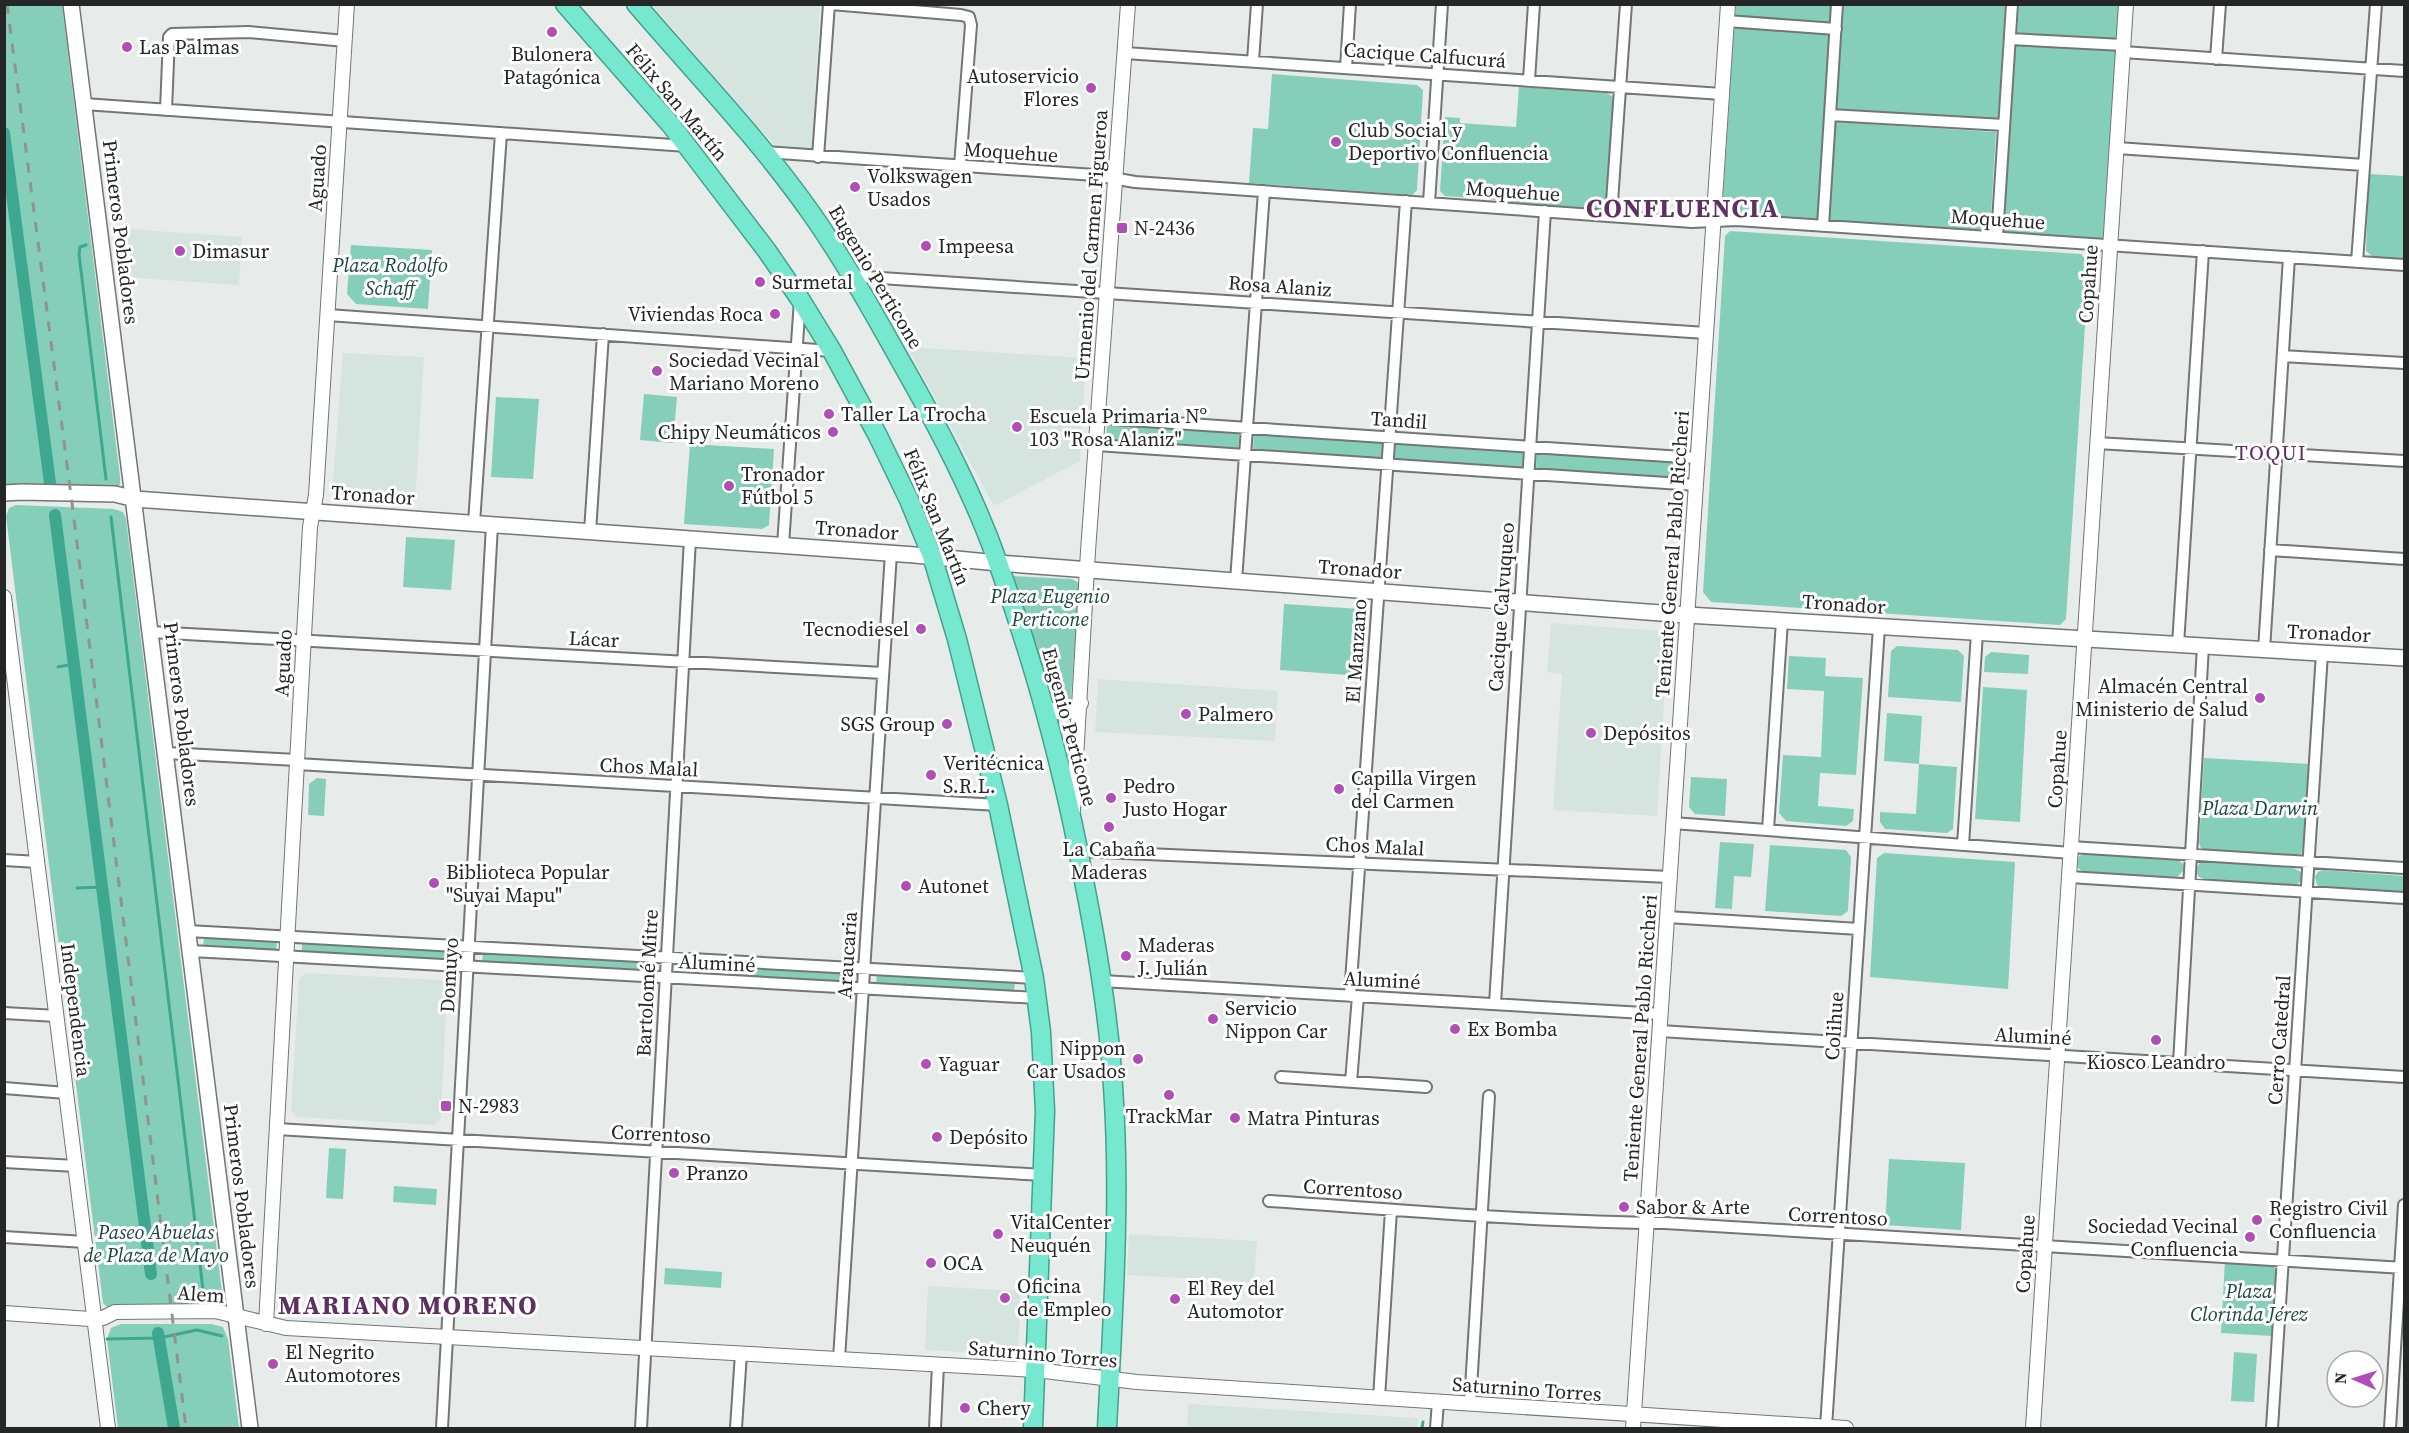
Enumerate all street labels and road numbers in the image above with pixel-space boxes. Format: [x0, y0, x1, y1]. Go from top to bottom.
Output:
street label: Cacique Calfucurá [1343, 35, 1508, 75]
street label: Félix San Martín [619, 37, 735, 167]
street label: Urmenio del Carmen Figueroa [1068, 108, 1114, 381]
street label: Moquehue [963, 135, 1059, 169]
street label: Primeros Pobladores [96, 138, 146, 326]
street label: Aguado [301, 143, 333, 213]
street label: Moquehue [1465, 174, 1561, 208]
street label: Eugenio Perticone [822, 200, 930, 354]
street label: Moquehue [1950, 202, 2046, 236]
street label: Copahue [2071, 244, 2105, 324]
street label: Rosa Alaniz [1227, 268, 1333, 304]
street label: Tandil [1370, 404, 1428, 436]
street label: Teniente General Pablo Riccheri [1648, 410, 1696, 698]
street label: Félix San Martín [897, 444, 977, 590]
street label: Tronador [330, 478, 416, 512]
street label: Tronador [814, 513, 900, 547]
street label: Cacique Calvuqueo [1481, 521, 1521, 693]
street label: Tronador [1317, 552, 1403, 586]
street label: Tronador [1801, 587, 1887, 621]
street label: El Manzano [1338, 598, 1374, 704]
street label: Tronador [2286, 617, 2372, 649]
street label: Primeros Pobladores [157, 620, 207, 808]
street label: Lácar [568, 624, 620, 654]
street label: Aguado [267, 628, 299, 698]
street label: Eugenio Perticone [1035, 644, 1105, 810]
street label: Copahue [2040, 729, 2074, 809]
street label: Chos Malal [599, 750, 699, 784]
street label: Chos Malal [1325, 829, 1425, 863]
street label: Teniente General Pablo Riccheri [1616, 894, 1664, 1182]
street label: Bartolomé Mitre [629, 909, 665, 1057]
street label: Araucaria [830, 910, 864, 1000]
street label: Domuyo [433, 937, 465, 1013]
street label: Independencia [54, 942, 98, 1079]
street label: Aluminé [678, 947, 756, 979]
street label: Aluminé [1343, 964, 1421, 996]
street label: Cerro Catedral [2260, 974, 2298, 1106]
street label: Colihue [1818, 991, 1850, 1061]
street label: Aluminé [1994, 1020, 2072, 1052]
street label: Primeros Pobladores [217, 1102, 267, 1290]
street label: Correntoso [610, 1117, 712, 1151]
street label: Correntoso [1302, 1172, 1404, 1206]
street label: Correntoso [1787, 1199, 1889, 1233]
street label: Copahue [2008, 1214, 2042, 1294]
street label: Alem [176, 1278, 226, 1310]
street label: Saturnino Torres [967, 1334, 1119, 1374]
street label: Saturnino Torres [1451, 1370, 1603, 1408]

